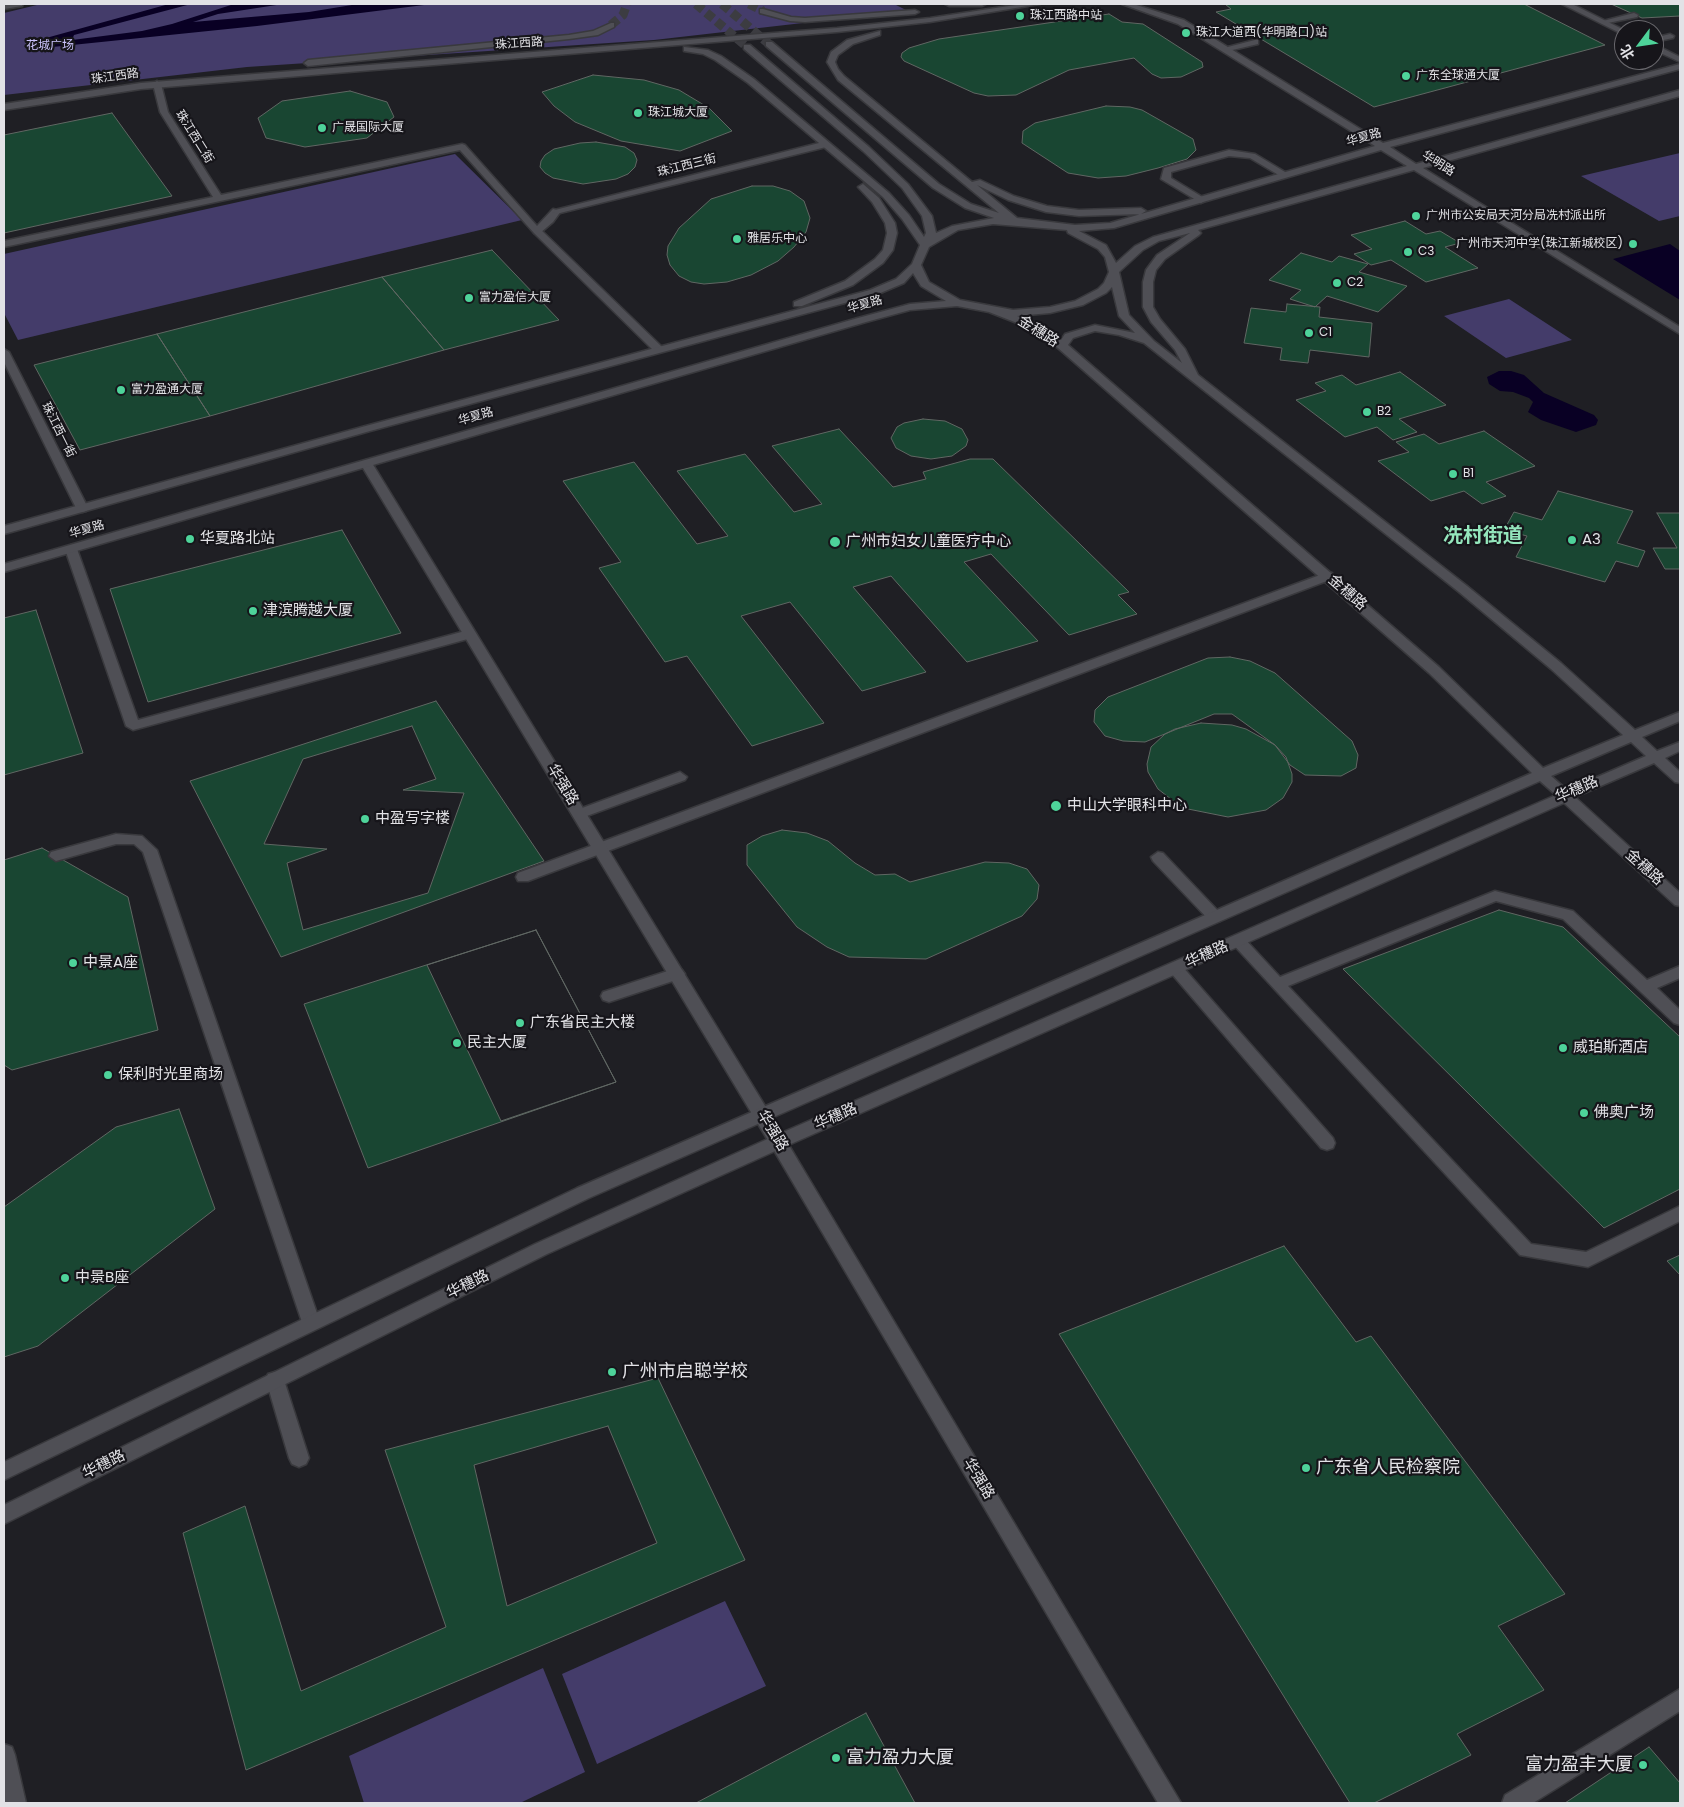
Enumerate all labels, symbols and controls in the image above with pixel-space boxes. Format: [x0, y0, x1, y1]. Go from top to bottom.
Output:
place label: 珠江西路中站 [1030, 9, 1102, 23]
marker: 珠江西路中站 [1014, 10, 1026, 22]
north arrow [1614, 20, 1664, 70]
place label: 珠江大道西(华明路口)站 [1196, 26, 1327, 40]
marker: 珠江大道西(华明路口)站 [1180, 27, 1192, 39]
street label: 珠江西路 [495, 35, 543, 53]
park label: 花城广场 [26, 39, 74, 53]
text: 北 [1615, 41, 1639, 63]
street label: 珠江西路 [90, 67, 140, 87]
place label: 广东全球通大厦 [1416, 69, 1500, 83]
marker: 广东全球通大厦 [1400, 70, 1412, 82]
place label: 珠江城大厦 [648, 106, 708, 120]
marker: 珠江城大厦 [632, 107, 644, 119]
street label: 珠江西二街 [172, 108, 216, 166]
place label: 广晟国际大厦 [332, 121, 404, 135]
marker: 广晟国际大厦 [316, 122, 328, 134]
street label: 华夏路 [1345, 126, 1383, 150]
street label: 华明路 [1419, 148, 1457, 180]
street label: 珠江西三街 [656, 152, 718, 180]
place label: 广州市公安局天河分局冼村派出所 [1426, 209, 1606, 223]
marker: 广州市公安局天河分局冼村派出所 [1410, 210, 1422, 222]
place label: 雅居乐中心 [747, 232, 807, 246]
marker: 雅居乐中心 [731, 233, 743, 245]
place label: 广州市天河中学(珠江新城校区) [1456, 237, 1623, 251]
marker: 广州市天河中学(珠江新城校区) [1627, 238, 1639, 250]
place label: C3 [1418, 245, 1434, 259]
marker: C3 [1402, 246, 1414, 258]
place label: C2 [1347, 276, 1363, 290]
marker: C2 [1331, 277, 1343, 289]
place label: 富力盈信大厦 [479, 291, 551, 305]
marker: 富力盈信大厦 [463, 292, 475, 304]
street label: 华夏路 [846, 293, 884, 317]
street label: 金穗路 [1014, 312, 1062, 352]
place label: C1 [1319, 326, 1332, 340]
marker: C1 [1303, 327, 1315, 339]
place label: 富力盈通大厦 [131, 383, 203, 397]
marker: 富力盈通大厦 [115, 384, 127, 396]
street label: 珠江西一街 [38, 400, 78, 460]
street label: 华夏路 [457, 405, 495, 429]
place label: B2 [1377, 405, 1391, 419]
marker: B2 [1361, 406, 1373, 418]
place label: B1 [1463, 467, 1474, 481]
marker: B1 [1447, 468, 1459, 480]
street label: 华夏路 [68, 518, 106, 542]
district label: 冼村街道 [1443, 525, 1523, 549]
place label: 华夏路北站 [200, 530, 275, 548]
place label: A3 [1582, 531, 1601, 549]
marker: 华夏路北站 [184, 533, 196, 545]
place label: 广州市妇女儿童医疗中心 [846, 533, 1011, 551]
marker: A3 [1566, 534, 1578, 546]
marker: 广州市妇女儿童医疗中心 [828, 535, 842, 549]
street label: 金穗路 [1324, 571, 1370, 615]
place label: 津滨腾越大厦 [263, 602, 353, 620]
marker: 津滨腾越大厦 [247, 605, 259, 617]
street label: 华强路 [543, 761, 581, 809]
street label: 华穗路 [1553, 773, 1601, 807]
place label: 中山大学眼科中心 [1067, 797, 1187, 815]
marker: 中山大学眼科中心 [1049, 799, 1063, 813]
place label: 中盈写字楼 [375, 810, 450, 828]
marker: 中盈写字楼 [359, 813, 371, 825]
street label: 金穗路 [1621, 846, 1667, 890]
street label: 华穗路 [1183, 938, 1231, 972]
place label: 中景A座 [83, 954, 138, 972]
marker: 中景A座 [67, 957, 79, 969]
place label: 广东省民主大楼 [530, 1014, 635, 1032]
marker: 广东省民主大楼 [514, 1017, 526, 1029]
place label: 民主大厦 [467, 1034, 527, 1052]
marker: 民主大厦 [451, 1037, 463, 1049]
place label: 威珀斯酒店 [1573, 1039, 1648, 1057]
marker: 威珀斯酒店 [1557, 1042, 1569, 1054]
place label: 保利时光里商场 [118, 1066, 223, 1084]
marker: 保利时光里商场 [102, 1069, 114, 1081]
street label: 华穗路 [812, 1100, 860, 1134]
place label: 佛奥广场 [1594, 1104, 1654, 1122]
street label: 华强路 [753, 1107, 791, 1155]
marker: 佛奥广场 [1578, 1107, 1590, 1119]
street label: 华穗路 [444, 1267, 492, 1303]
place label: 中景B座 [75, 1269, 129, 1287]
marker: 中景B座 [59, 1272, 71, 1284]
place label: 广州市启聪学校 [622, 1361, 748, 1383]
marker: 广州市启聪学校 [606, 1366, 618, 1378]
street label: 华穗路 [80, 1447, 128, 1483]
street label: 华强路 [959, 1455, 997, 1503]
place label: 广东省人民检察院 [1316, 1457, 1460, 1479]
marker: 广东省人民检察院 [1300, 1462, 1312, 1474]
place label: 富力盈力大厦 [846, 1747, 954, 1769]
marker: 富力盈力大厦 [830, 1752, 842, 1764]
place label: 富力盈丰大厦 [1525, 1754, 1633, 1776]
marker: 富力盈丰大厦 [1637, 1759, 1649, 1771]

